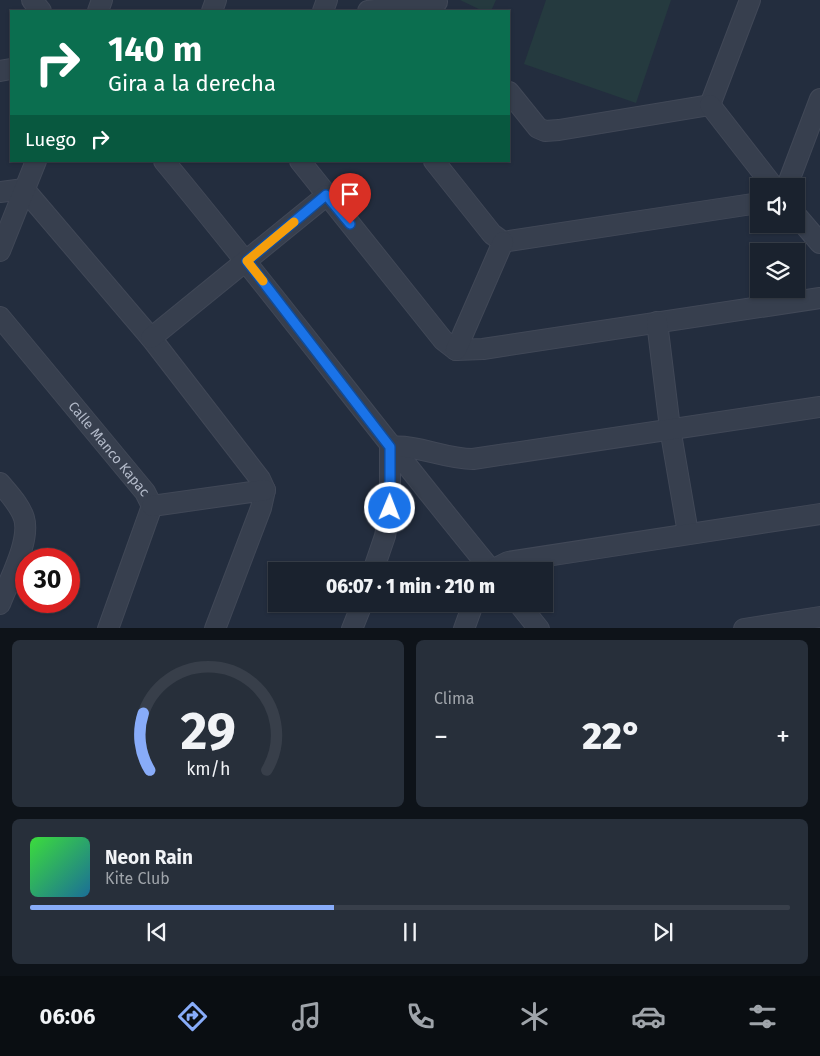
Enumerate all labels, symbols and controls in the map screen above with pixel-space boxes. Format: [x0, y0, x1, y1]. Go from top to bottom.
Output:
text: 140 m [108, 28, 202, 70]
icon: right [25, 30, 90, 95]
text: Gira a la derecha [108, 70, 276, 97]
icon: right [86, 125, 114, 153]
text: Luego [25, 128, 76, 151]
pin [329, 173, 371, 224]
map controls [750, 178, 805, 298]
button: sound [750, 178, 805, 233]
icon: arrive [336, 180, 364, 208]
button: layers [750, 243, 805, 298]
street label: Calle Manco Kapac [65, 398, 153, 500]
position arrow [363, 481, 415, 533]
speed limit sign: 30 [15, 548, 80, 613]
text: 06:07 · 1 min · 210 m [326, 575, 495, 598]
text: Clima [434, 689, 474, 708]
text: 29 [180, 700, 236, 763]
text: 22° [582, 713, 642, 759]
text: − [434, 720, 448, 753]
text: + [776, 720, 790, 753]
text: km/h [186, 758, 230, 780]
text: Neon Rain [105, 846, 193, 869]
text: Kite Club [105, 869, 170, 888]
icon: previous [143, 918, 171, 946]
icon: pause [396, 918, 424, 946]
icon: next [649, 918, 677, 946]
icon: directions [175, 999, 210, 1034]
icon: music [289, 999, 324, 1034]
icon: phone [403, 999, 438, 1034]
icon: climate [517, 999, 552, 1034]
icon: car [631, 999, 666, 1034]
icon: filters [745, 999, 780, 1034]
text: 06:06 [40, 1003, 95, 1030]

